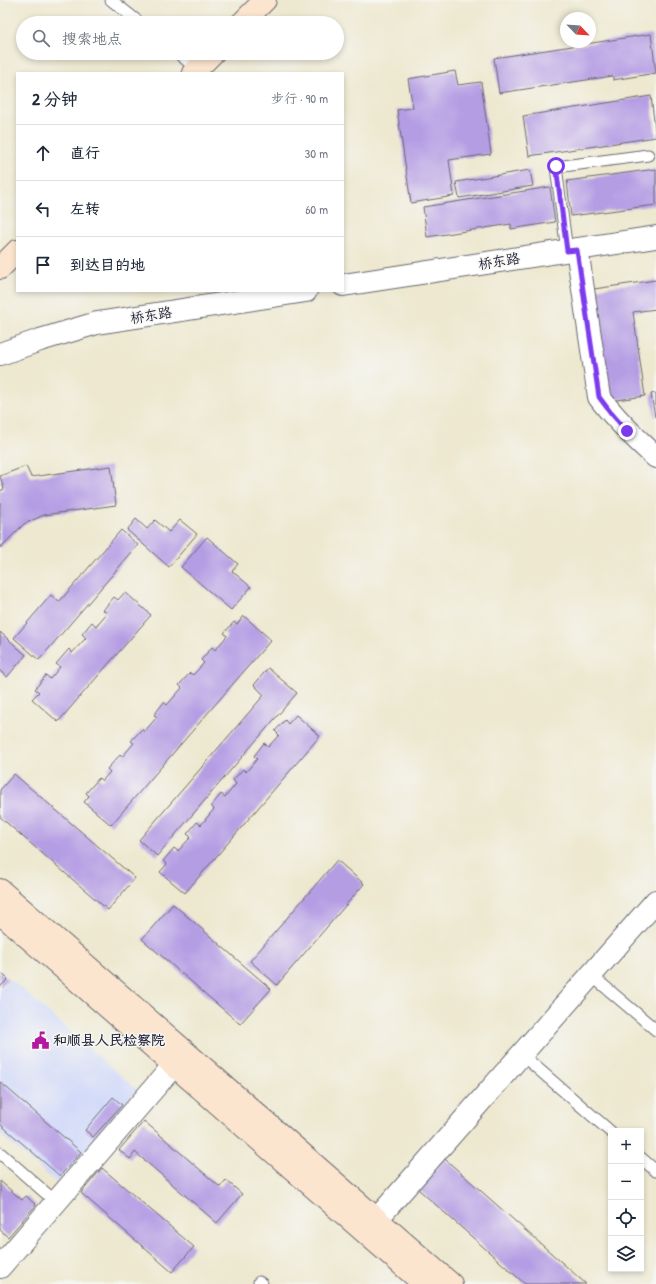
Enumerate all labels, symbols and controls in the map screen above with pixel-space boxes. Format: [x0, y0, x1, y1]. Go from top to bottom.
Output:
north arrow [560, 12, 596, 48]
search box [16, 16, 344, 60]
icon: search [30, 27, 52, 49]
text: 搜索地点 [62, 28, 122, 49]
text: 2 分钟 [32, 87, 78, 110]
text: 步行 · 90 m [271, 89, 328, 107]
icon: ahead [32, 142, 54, 164]
text: 直行 [70, 142, 100, 163]
text: 30 m [305, 144, 328, 162]
route start [547, 157, 565, 175]
icon: left [32, 198, 54, 220]
text: 左转 [70, 198, 100, 219]
text: 60 m [305, 200, 328, 218]
street label: 桥东路 [477, 248, 521, 273]
icon: arrive [32, 254, 54, 276]
text: 到达目的地 [70, 254, 145, 275]
street label: 桥东路 [129, 302, 173, 327]
route end [618, 422, 636, 440]
public building icon: 和顺县人民检察院 [30, 1030, 50, 1050]
place label: 和顺县人民检察院 [53, 1030, 165, 1049]
map controls [608, 1128, 644, 1272]
button: + [608, 1128, 644, 1164]
button: − [608, 1164, 644, 1200]
button: locate [608, 1200, 644, 1236]
button: layers [608, 1236, 644, 1272]

